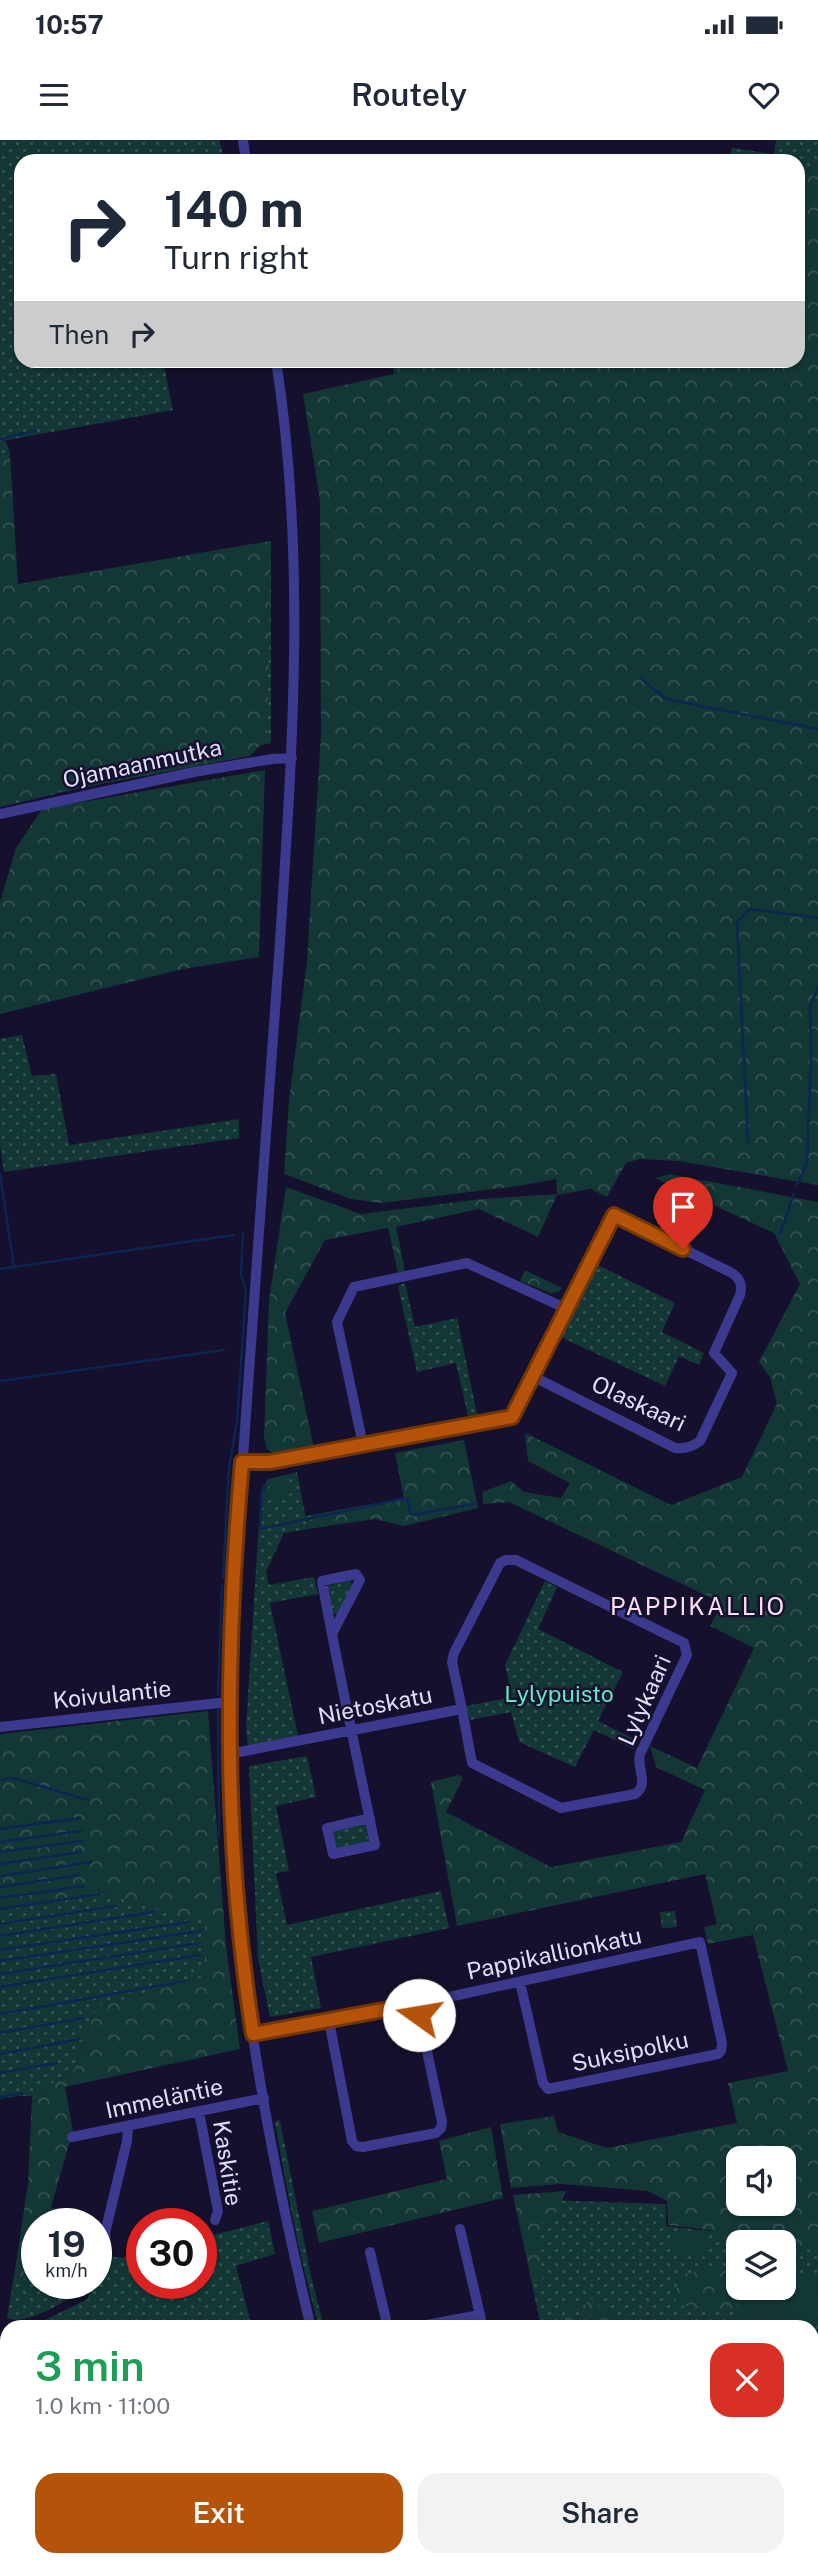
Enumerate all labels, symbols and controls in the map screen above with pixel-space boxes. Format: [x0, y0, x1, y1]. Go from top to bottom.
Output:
text: 10:57 [35, 9, 104, 40]
icon: menu [35, 76, 73, 114]
text: Routely [351, 76, 467, 113]
icon: heart [745, 76, 783, 114]
text: 140 m [164, 180, 304, 238]
icon: right [49, 182, 140, 273]
text: Turn right [164, 239, 309, 276]
icon: right [123, 315, 161, 353]
text: Then [49, 319, 109, 350]
street label: Ojamaanmutka [60, 733, 224, 793]
pin [653, 1177, 713, 1249]
icon: arrive [664, 1188, 702, 1226]
street label: Olaskaari [588, 1370, 690, 1436]
district label: PAPPIKALLIO [610, 1592, 786, 1620]
street label: Lylykaari [612, 1651, 676, 1749]
street label: Koivulantie [51, 1674, 173, 1714]
park label: Lylypuisto [504, 1680, 614, 1707]
street label: Nietoskatu [316, 1681, 434, 1729]
street label: Pappikallionkatu [464, 1921, 644, 1985]
position arrow [382, 1978, 456, 2052]
street label: Suksipolku [569, 2025, 691, 2077]
street label: Immeläntie [103, 2072, 225, 2124]
street label: Kaskitie [208, 2118, 248, 2208]
map controls [726, 2146, 796, 2300]
button: sound [726, 2146, 796, 2216]
speed limit sign: 30 [126, 2208, 217, 2299]
text: 19 [47, 2224, 86, 2265]
button: layers [726, 2230, 796, 2300]
text: km/h [45, 2260, 88, 2281]
text: 3 min [35, 2341, 145, 2390]
button: close [710, 2343, 784, 2417]
text: 1.0 km · 11:00 [35, 2392, 170, 2419]
button: Exit [35, 2473, 403, 2553]
button: Share [417, 2473, 784, 2553]

